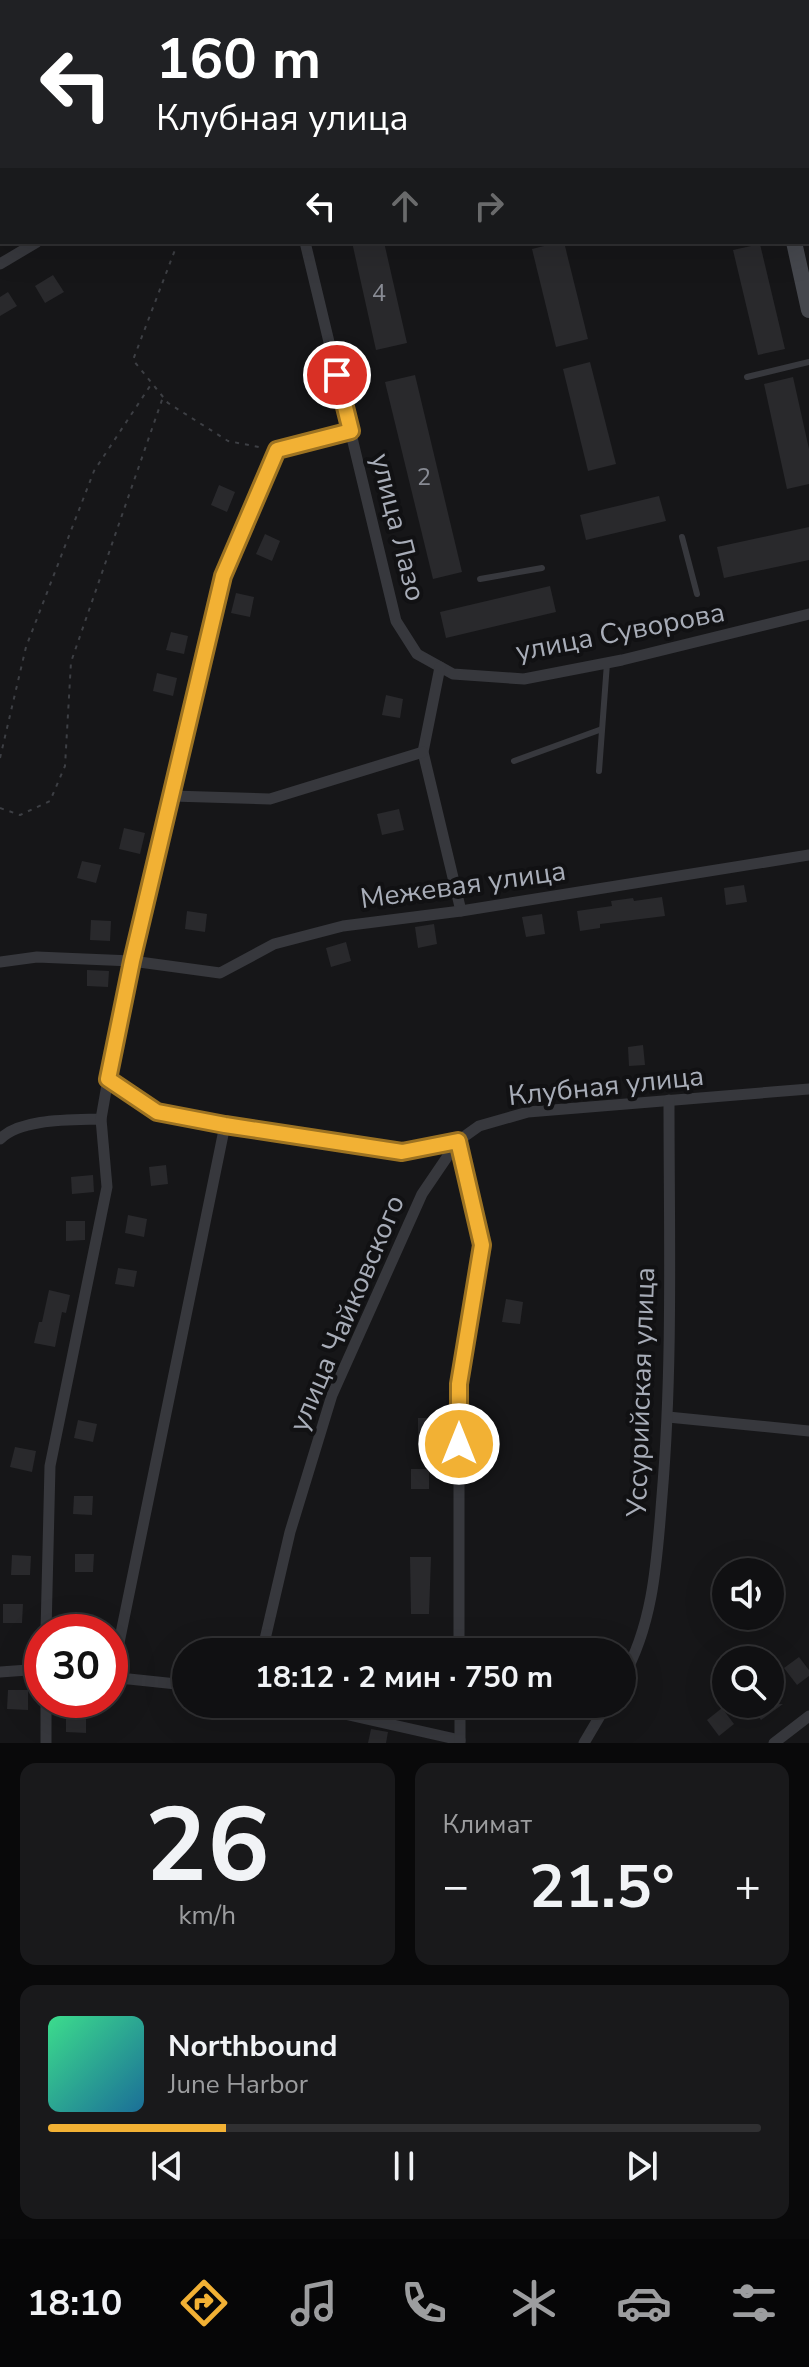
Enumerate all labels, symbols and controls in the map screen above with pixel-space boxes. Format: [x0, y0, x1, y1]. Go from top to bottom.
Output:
text: 160 m [156, 21, 321, 98]
icon: left [24, 32, 128, 136]
text: Клубная улица [156, 94, 409, 143]
icon: left [299, 184, 343, 228]
icon: ahead [383, 184, 427, 228]
icon: right [467, 184, 511, 228]
house number: 4 [372, 277, 386, 309]
pin [303, 341, 371, 409]
icon: arrive [315, 353, 359, 397]
street label: улица Лазо [361, 449, 435, 605]
house number: 2 [417, 461, 431, 493]
street label: улица Суворова [512, 593, 728, 671]
street label: Межевая улица [358, 852, 568, 918]
street label: Клубная улица [506, 1057, 706, 1115]
street label: улица Чайковского [280, 1189, 414, 1437]
street label: Уссурийская улица [618, 1266, 664, 1519]
position arrow [417, 1402, 501, 1486]
map controls [712, 1558, 784, 1718]
button: sound [712, 1558, 784, 1630]
speed limit sign: 30 [24, 1614, 128, 1718]
button: search [712, 1646, 784, 1718]
text: 18:12 · 2 мин · 750 m [255, 1657, 553, 1698]
text: 26 [145, 1775, 270, 1917]
text: Климат [443, 1807, 532, 1842]
text: 21.5° [529, 1846, 675, 1928]
text: − [443, 1857, 469, 1917]
text: + [735, 1857, 761, 1917]
text: km/h [179, 1898, 236, 1933]
text: Northbound [168, 2026, 338, 2067]
text: June Harbor [168, 2067, 308, 2102]
icon: previous [145, 2144, 189, 2188]
icon: pause [382, 2144, 426, 2188]
icon: next [620, 2144, 664, 2188]
icon: directions [176, 2275, 232, 2331]
icon: music [286, 2275, 342, 2331]
icon: phone [396, 2275, 452, 2331]
icon: climate [506, 2275, 562, 2331]
icon: car [616, 2275, 672, 2331]
icon: filters [726, 2275, 782, 2331]
text: 18:10 [27, 2279, 122, 2328]

